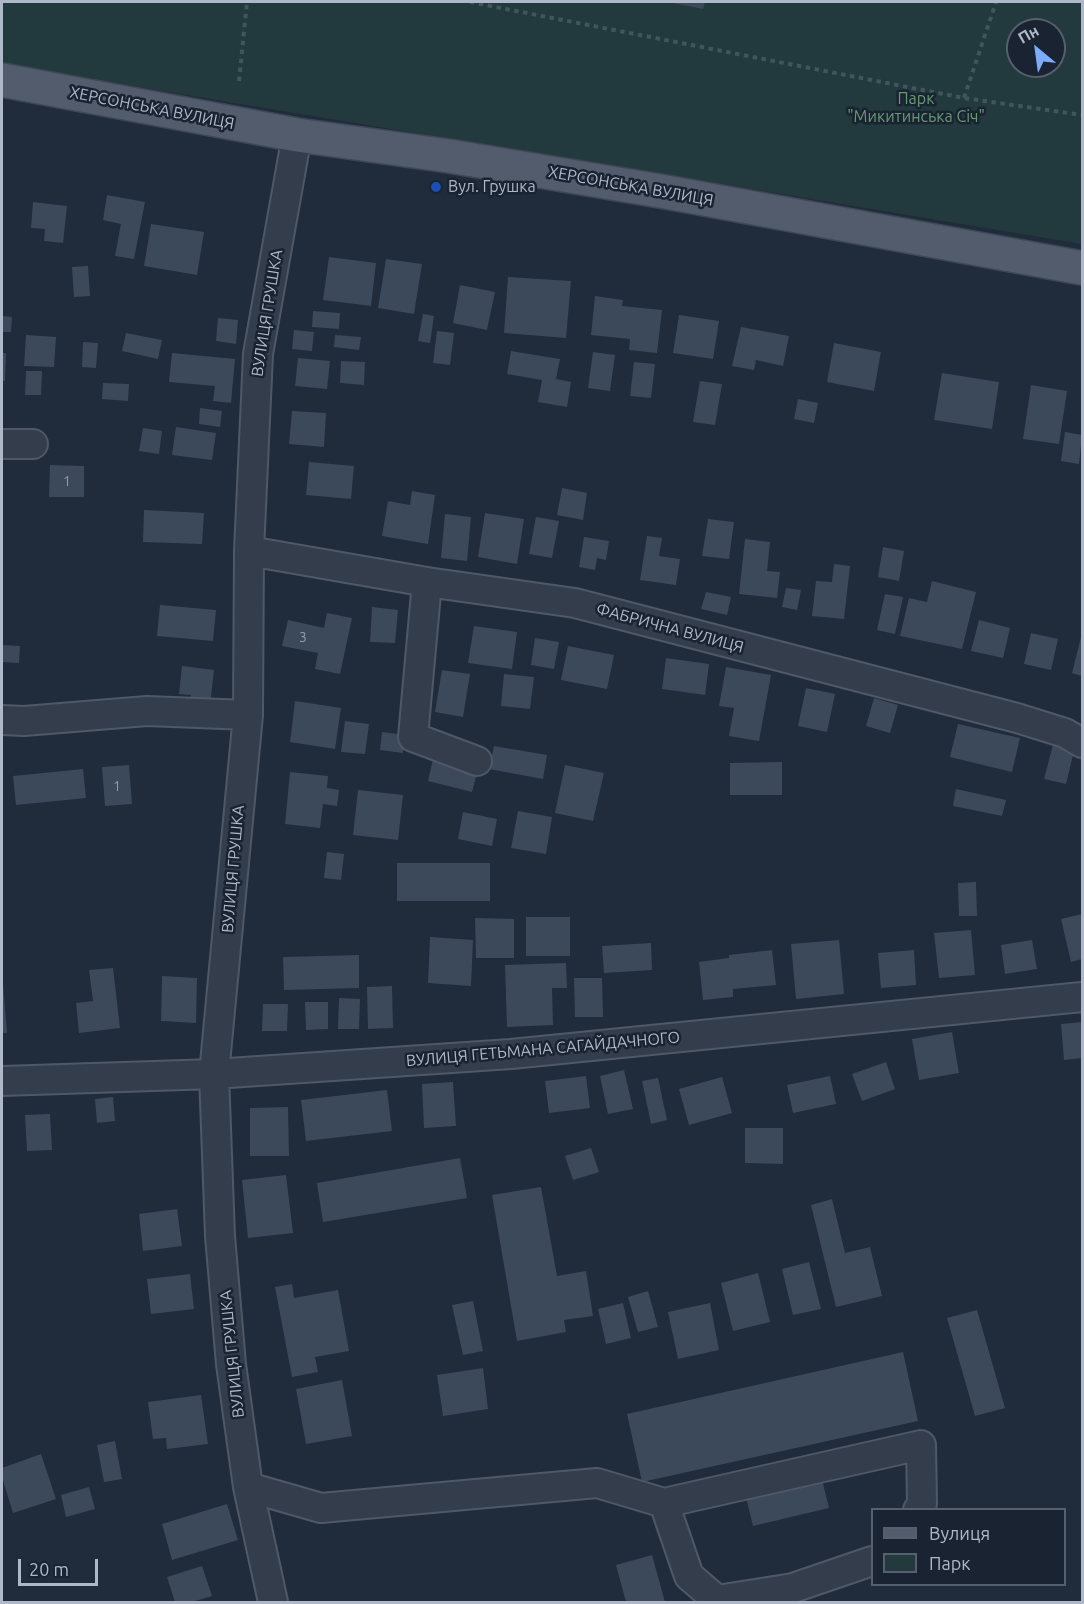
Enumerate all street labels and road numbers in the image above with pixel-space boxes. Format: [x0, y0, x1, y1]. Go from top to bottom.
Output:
street label: ХЕРСОНСЬКА ВУЛИЦЯ [68, 83, 236, 133]
street label: ХЕРСОНСЬКА ВУЛИЦЯ [547, 162, 715, 210]
street label: ВУЛИЦЯ ГРУШКА [247, 248, 287, 378]
street label: ФАБРИЧНА ВУЛИЦЯ [594, 599, 746, 657]
street label: ВУЛИЦЯ ГРУШКА [218, 804, 248, 934]
street label: ВУЛИЦЯ ГЕТЬМАНА САГАЙДАЧНОГО [405, 1027, 681, 1071]
street label: ВУЛИЦЯ ГРУШКА [216, 1289, 248, 1419]

